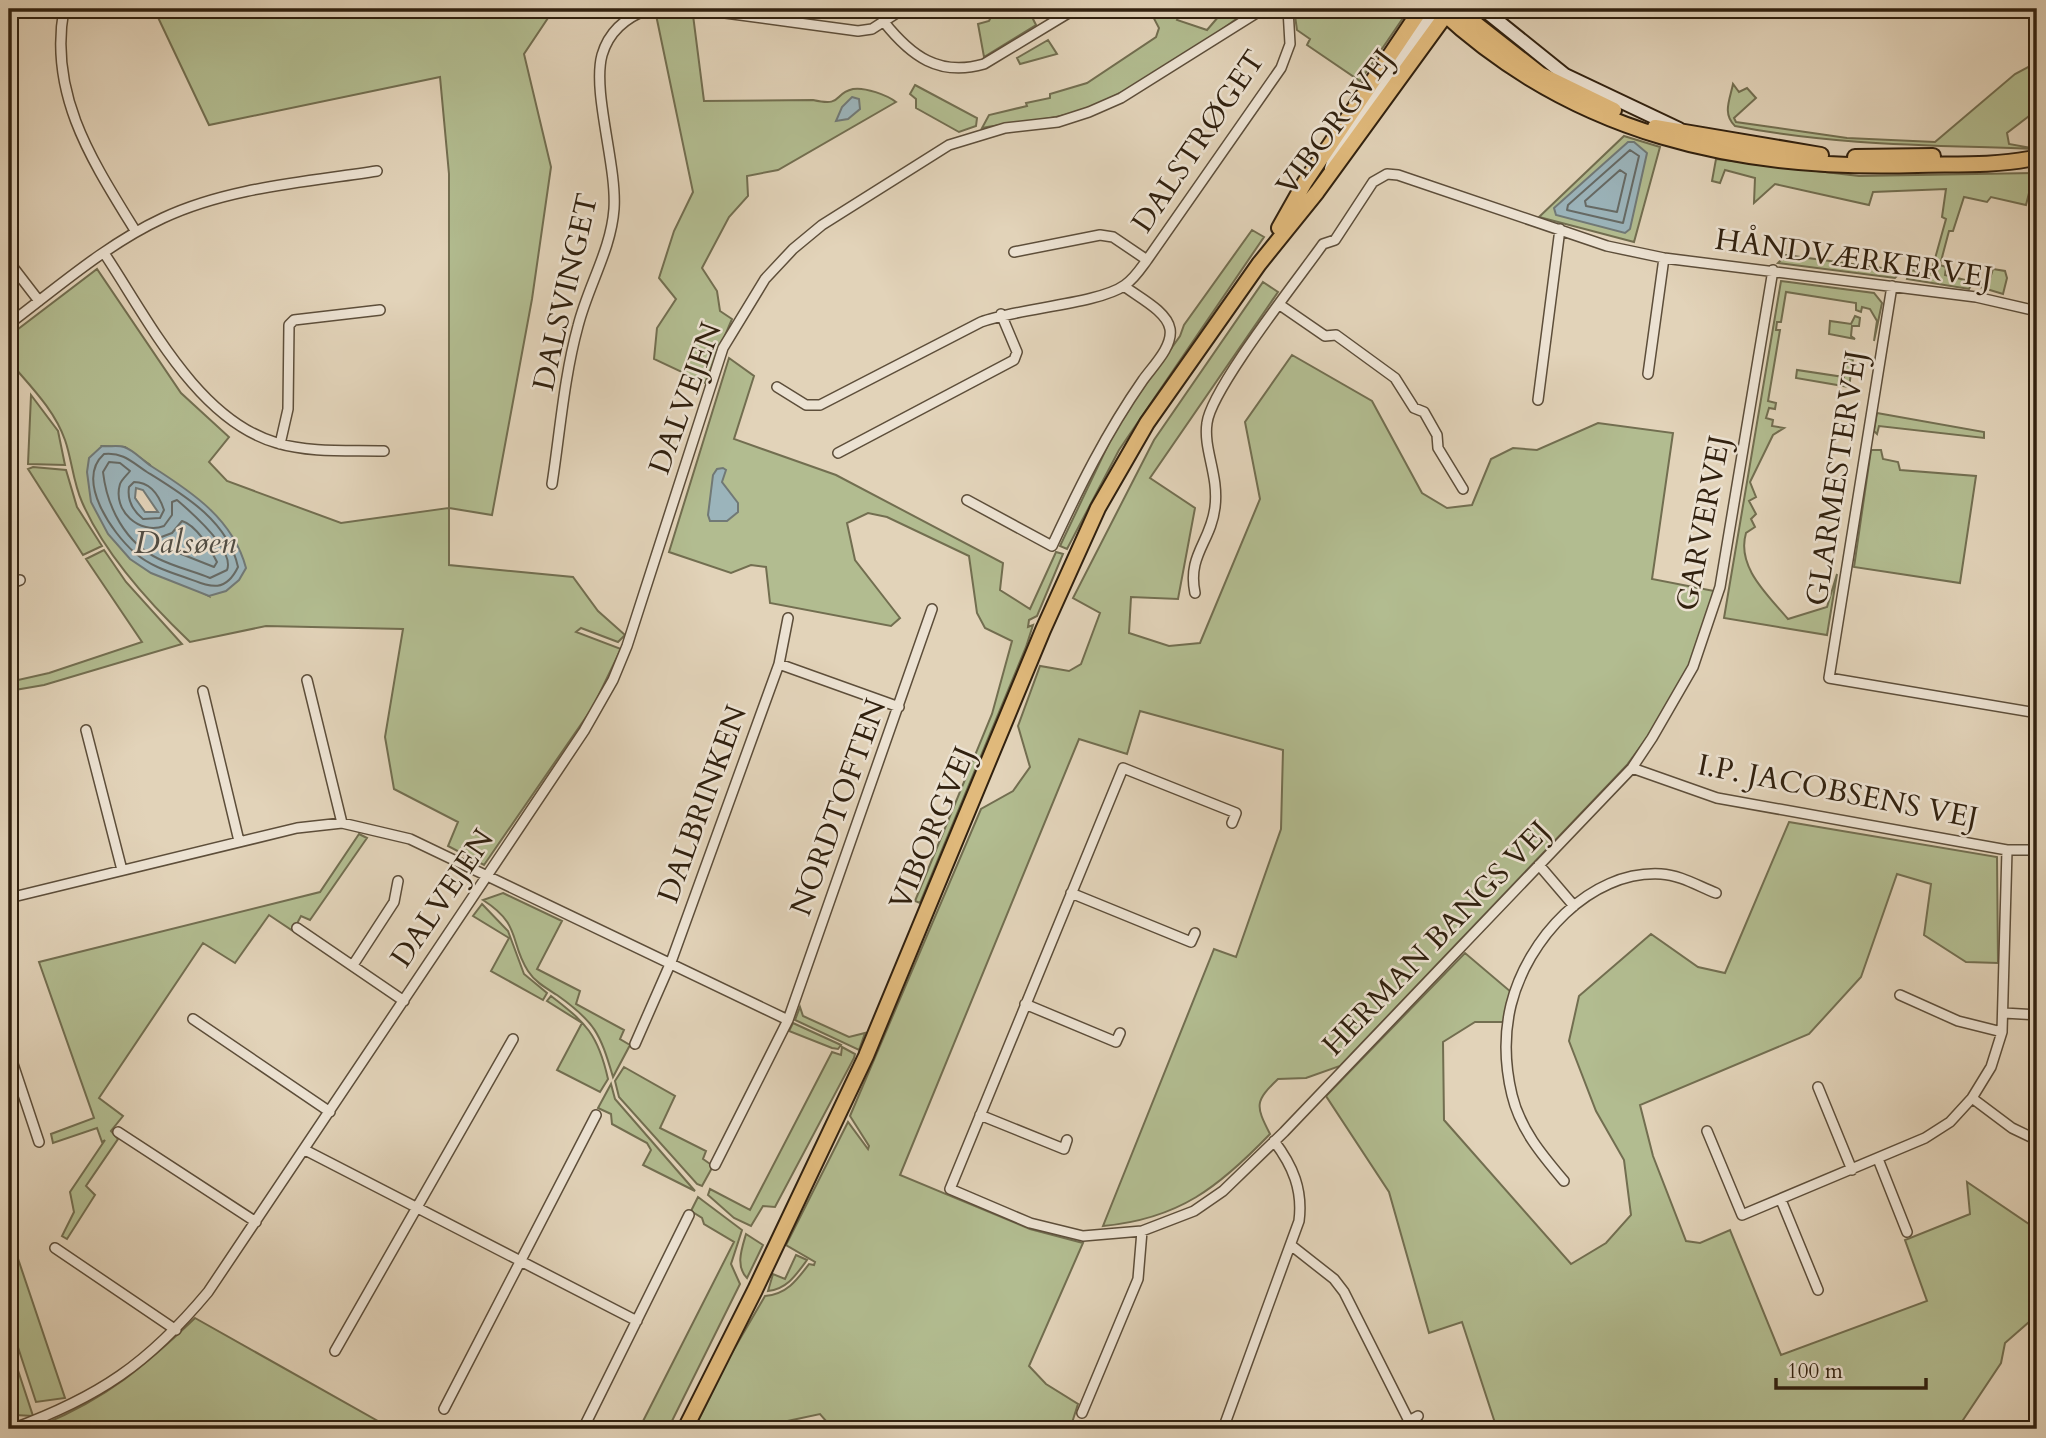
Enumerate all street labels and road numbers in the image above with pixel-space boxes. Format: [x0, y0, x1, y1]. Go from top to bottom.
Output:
street label: VIBORGVEJ [1267, 41, 1404, 204]
street label: DALSTRØGET [1122, 42, 1275, 241]
street label: DALSVINGET [523, 190, 608, 395]
street label: HÅNDVÆRKERVEJ [1713, 219, 1995, 298]
street label: DALVEJEN [639, 316, 732, 480]
street label: GLARMESTERVEJ [1796, 348, 1877, 609]
street label: GARVERVEJ [1666, 432, 1741, 614]
street label: NORDTOFTEN [780, 693, 897, 921]
street label: DALBRINKEN [648, 699, 757, 909]
street label: VIBORGVEJ [880, 740, 985, 916]
street label: I.P. JACOBSENS VEJ [1694, 744, 1982, 839]
street label: HERMAN BANGS VEJ [1313, 812, 1560, 1065]
street label: DALVEJEN [381, 821, 504, 976]

